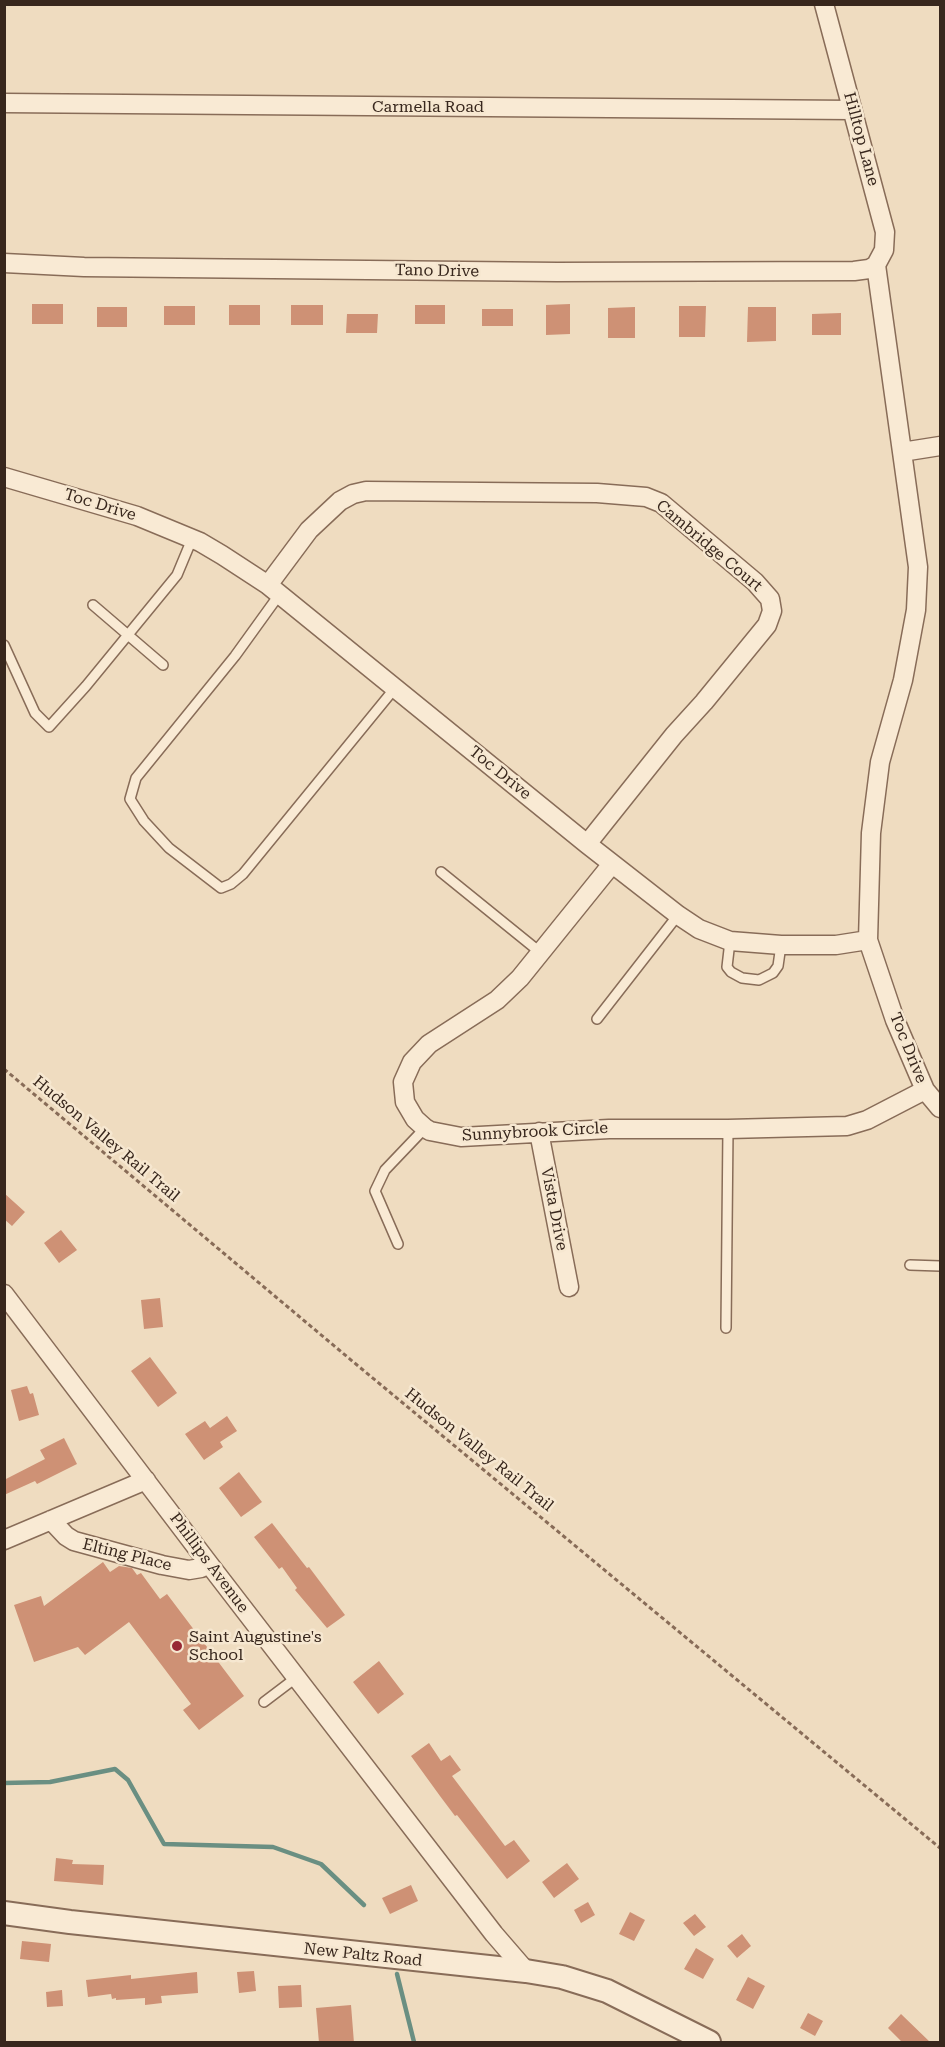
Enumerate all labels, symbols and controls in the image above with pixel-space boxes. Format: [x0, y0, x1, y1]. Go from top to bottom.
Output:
street label: Hilltop Lane [839, 90, 883, 188]
street label: Carmella Road [372, 97, 484, 117]
street label: Tano Drive [395, 261, 479, 281]
street label: Toc Drive [62, 485, 138, 525]
street label: Cambridge Court [652, 496, 766, 596]
street label: Toc Drive [465, 742, 535, 804]
street label: Toc Drive [885, 1010, 931, 1086]
street label: Hudson Valley Rail Trail [29, 1072, 183, 1206]
street label: Sunnybrook Circle [461, 1119, 609, 1145]
street label: Vista Drive [537, 1166, 571, 1252]
street label: Hudson Valley Rail Trail [401, 1384, 557, 1516]
street label: Phillips Avenue [165, 1509, 253, 1617]
street label: Elting Place [80, 1535, 174, 1575]
place label: Saint Augustine's School [189, 1627, 322, 1665]
marker: Saint Augustine's School [170, 1639, 184, 1653]
street label: New Paltz Road [303, 1939, 423, 1971]

